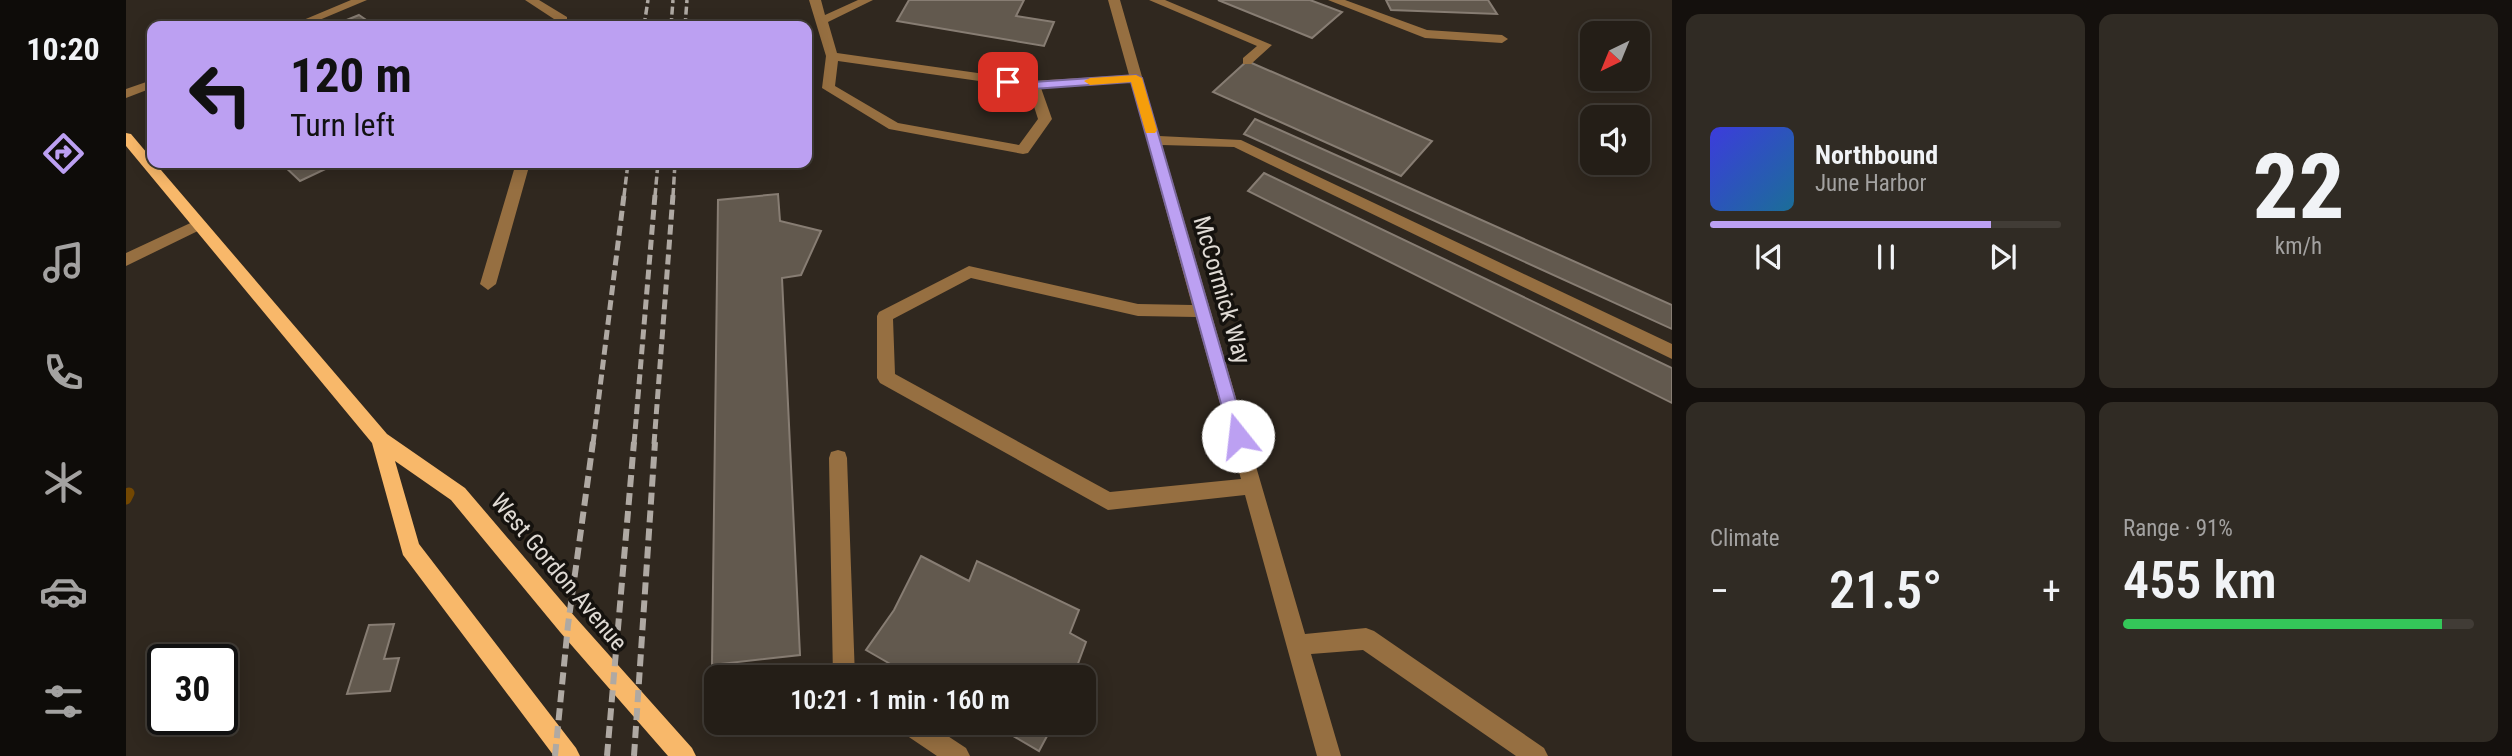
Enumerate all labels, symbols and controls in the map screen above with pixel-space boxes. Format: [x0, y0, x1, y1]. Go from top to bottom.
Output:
north arrow [1580, 21, 1650, 91]
map controls [1580, 21, 1650, 175]
text: 10:20 [26, 30, 100, 68]
text: 120 m [290, 47, 412, 104]
icon: left [175, 49, 266, 140]
pin [978, 52, 1038, 112]
icon: arrive [989, 63, 1027, 101]
button: sound [1580, 105, 1650, 175]
text: Turn left [290, 106, 395, 144]
icon: directions [39, 129, 88, 178]
text: 22 [2253, 134, 2344, 240]
text: Northbound [1815, 140, 1938, 170]
text: June Harbor [1815, 170, 1927, 197]
street label: McCormick Way [1188, 213, 1256, 367]
text: km/h [2275, 233, 2322, 260]
icon: music [39, 238, 88, 287]
icon: previous [1750, 238, 1788, 276]
icon: pause [1867, 238, 1905, 276]
icon: next [1984, 238, 2022, 276]
icon: phone [39, 348, 88, 397]
position arrow [1201, 399, 1275, 473]
icon: climate [39, 458, 88, 507]
street label: West Gordon Avenue [485, 488, 633, 656]
text: Range · 91% [2123, 515, 2233, 542]
text: Climate [1710, 525, 1780, 552]
text: 455 km [2123, 550, 2277, 611]
text: 21.5° [1829, 560, 1942, 621]
icon: car [39, 567, 88, 616]
text: − [1710, 569, 1729, 613]
text: + [2042, 569, 2061, 613]
speed limit sign: 30 [147, 644, 238, 735]
icon: filters [39, 677, 88, 726]
text: 10:21 · 1 min · 160 m [790, 685, 1010, 715]

